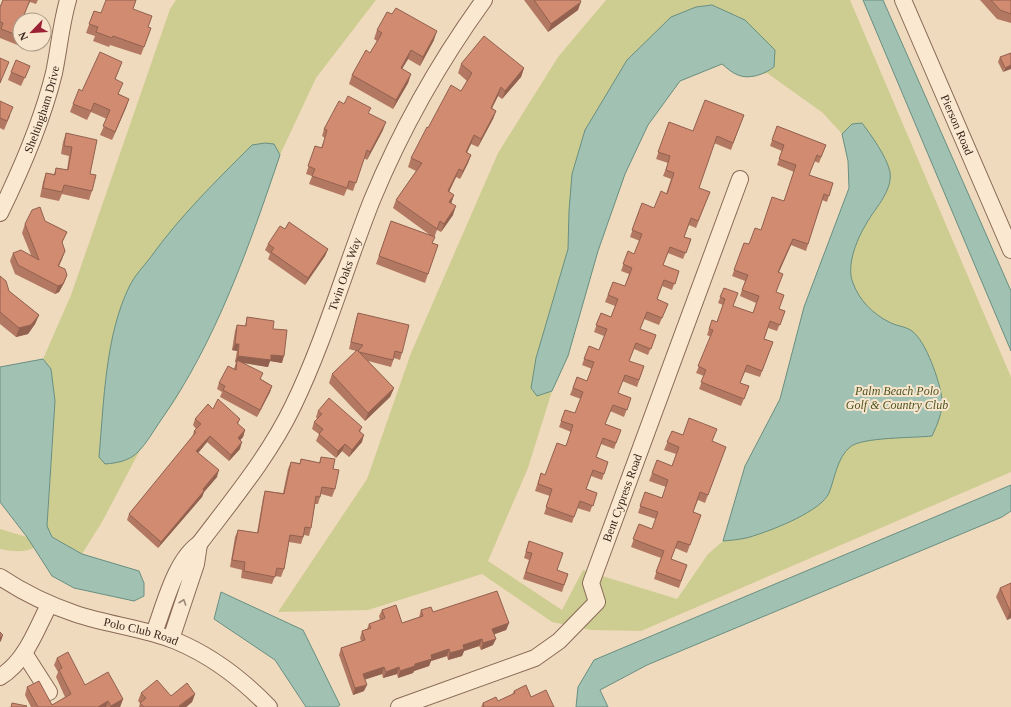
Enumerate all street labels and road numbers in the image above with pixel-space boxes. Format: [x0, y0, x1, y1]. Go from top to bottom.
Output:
street label: Sheltingham Drive [21, 65, 62, 155]
street label: Pierson Road [938, 93, 976, 157]
street label: Twin Oaks Way [325, 236, 364, 313]
street label: Bent Cypress Road [600, 452, 645, 544]
street label: Polo Club Road [102, 615, 180, 648]

